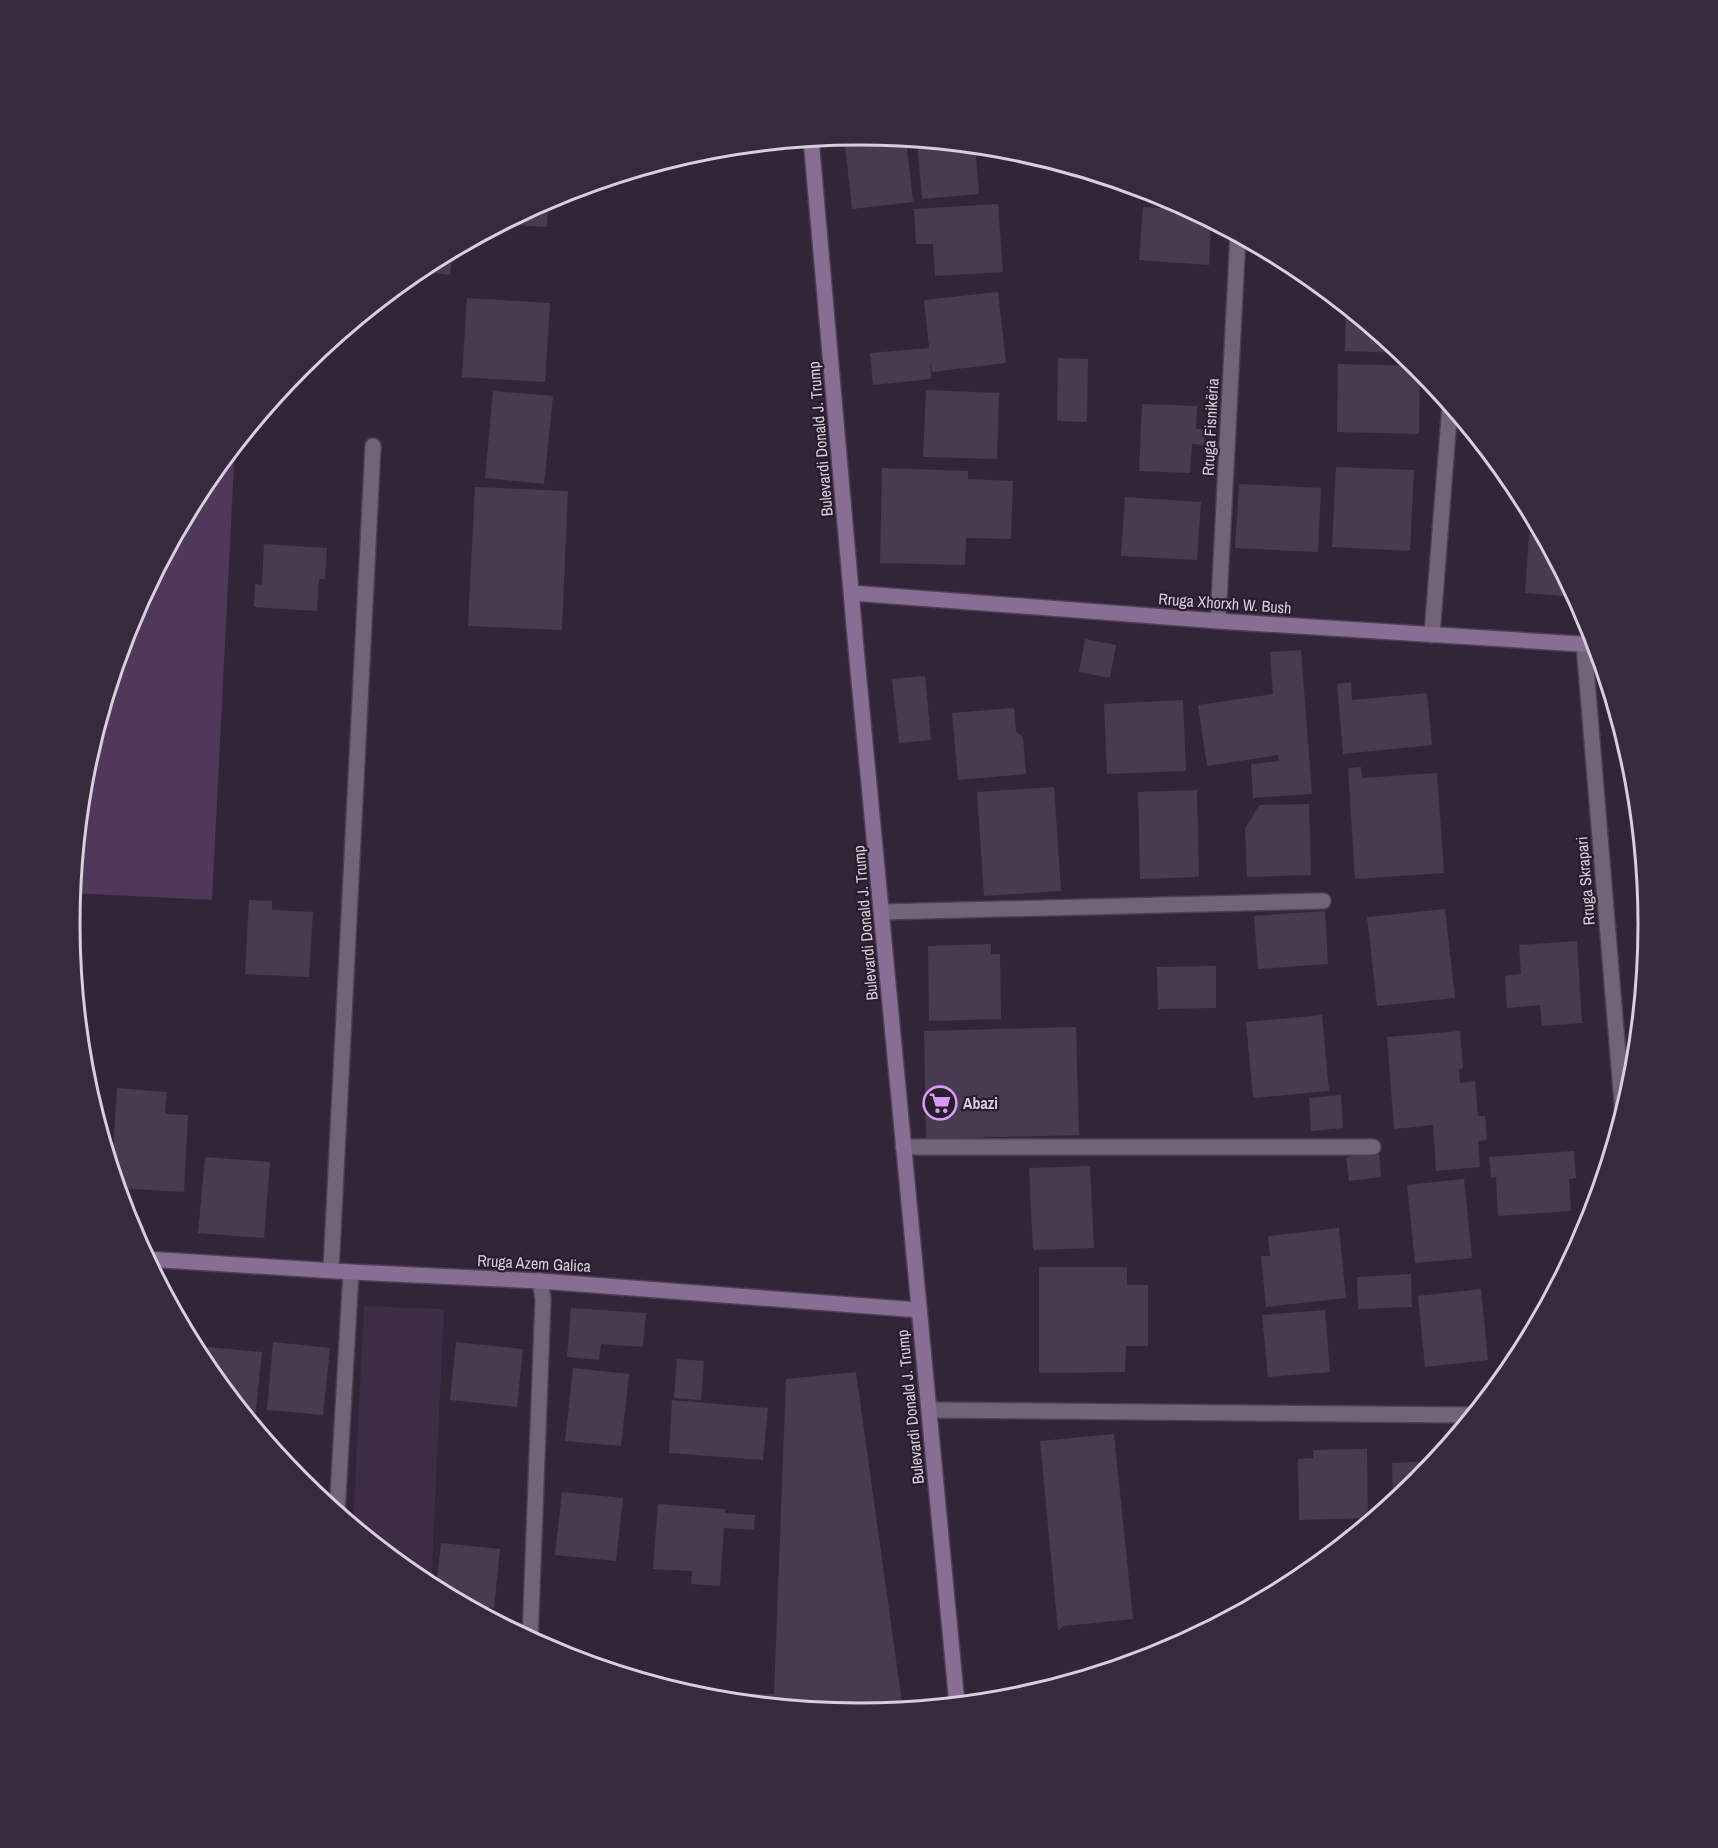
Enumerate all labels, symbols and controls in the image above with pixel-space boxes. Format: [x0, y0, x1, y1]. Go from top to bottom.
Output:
street label: Bulevardi Donald J. Trump [802, 361, 838, 517]
street label: Rruga Fisnikëria [1196, 377, 1224, 476]
street label: Rruga Xhorxh W. Bush [1158, 587, 1292, 619]
street label: Rruga Skrapari [1570, 836, 1600, 926]
street label: Bulevardi Donald J. Trump [847, 845, 883, 1001]
supermarket icon: Abazi [922, 1085, 958, 1121]
place label: Abazi [963, 1092, 998, 1114]
street label: Rruga Azem Galica [477, 1249, 592, 1277]
street label: Bulevardi Donald J. Trump [891, 1329, 929, 1485]

